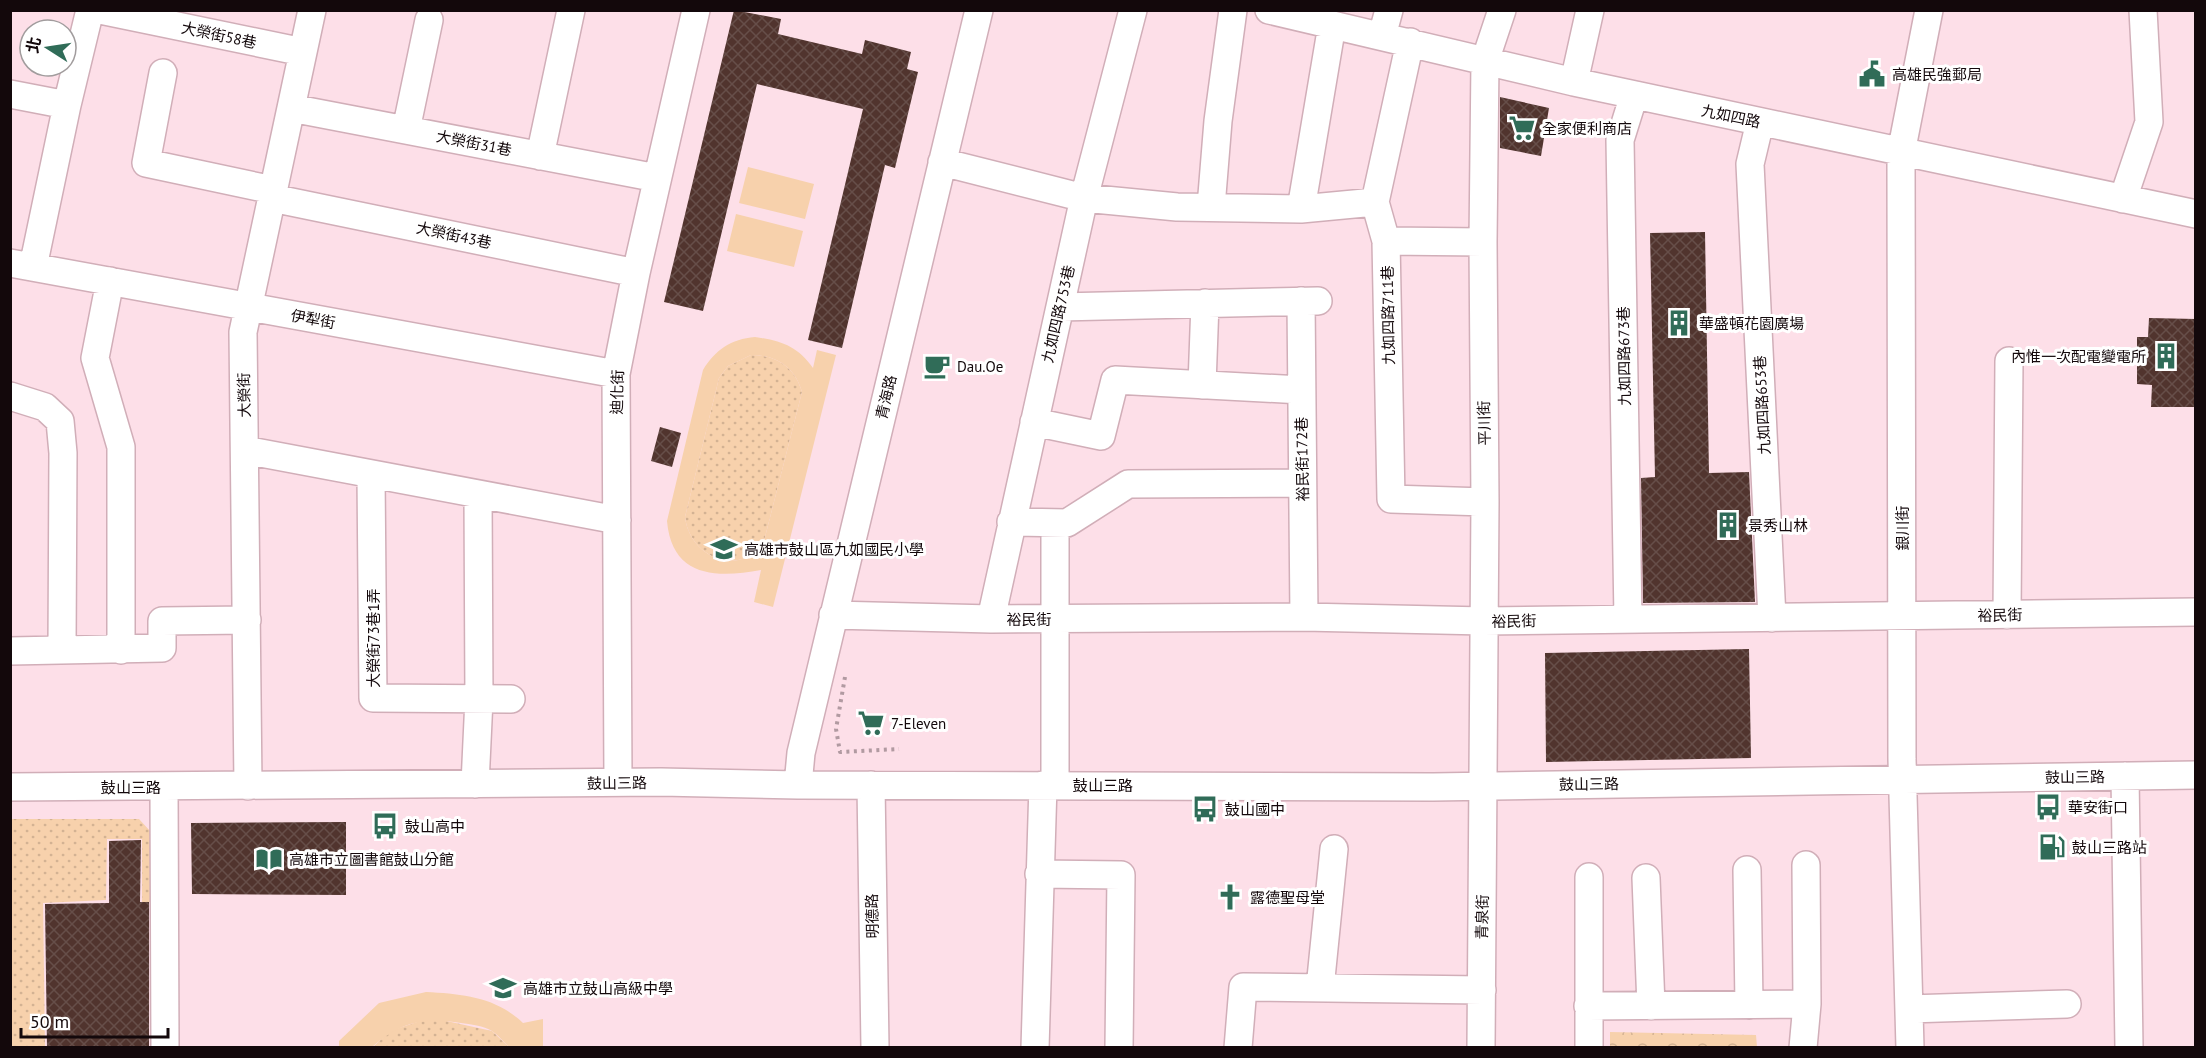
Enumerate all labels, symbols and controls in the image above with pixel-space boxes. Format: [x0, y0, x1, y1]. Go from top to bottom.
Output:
north arrow [18, 18, 78, 78]
street label: 大榮街58巷 [180, 18, 258, 52]
text: 北 [22, 35, 45, 55]
public building icon: 高雄民強郵局 [1857, 59, 1887, 89]
place label: 高雄民強郵局 [1892, 65, 1982, 84]
street label: 九如四路 [1700, 100, 1762, 132]
supermarket icon: 全家便利商店 [1507, 113, 1537, 143]
place label: 全家便利商店 [1542, 119, 1632, 138]
street label: 大榮街31巷 [435, 126, 513, 160]
street label: 大榮街43巷 [415, 218, 493, 252]
street label: 九如四路753巷 [1038, 263, 1078, 365]
street label: 九如四路711巷 [1378, 265, 1398, 365]
street label: 伊犁街 [289, 306, 337, 332]
street label: 九如四路673巷 [1614, 306, 1634, 406]
building icon: 華盛頓花園廣場 [1664, 308, 1694, 338]
place label: 華盛頓花園廣場 [1699, 314, 1804, 333]
building icon: 內惟一次配電變電所 [2151, 341, 2181, 371]
place label: 內惟一次配電變電所 [2011, 347, 2146, 366]
cafe icon: Dau.Oe [922, 351, 952, 381]
street label: 九如四路653巷 [1750, 355, 1774, 455]
place label: Dau.Oe [957, 357, 1003, 376]
street label: 迪化街 [607, 369, 627, 415]
street label: 大榮街 [234, 372, 254, 418]
street label: 青海路 [872, 373, 900, 421]
street label: 平川街 [1474, 400, 1494, 446]
street label: 裕民街172巷 [1292, 417, 1312, 501]
street label: 銀川街 [1893, 505, 1912, 551]
building icon: 景秀山林 [1713, 510, 1743, 540]
place label: 景秀山林 [1748, 516, 1808, 535]
school or university icon: 高雄市鼓山區九如國民小學 [709, 534, 739, 564]
place label: 高雄市鼓山區九如國民小學 [744, 540, 924, 559]
street label: 大榮街73巷1弄 [364, 588, 383, 688]
street label: 裕民街 [1977, 605, 2023, 625]
street label: 裕民街 [1006, 610, 1052, 629]
street label: 裕民街 [1491, 611, 1537, 631]
supermarket icon: 7-Eleven [856, 708, 886, 738]
place label: 7-Eleven [891, 714, 946, 733]
street label: 鼓山三路 [2045, 767, 2105, 787]
street label: 鼓山三路 [587, 773, 647, 793]
street label: 鼓山三路 [1559, 774, 1619, 794]
street label: 鼓山三路 [1073, 776, 1133, 795]
street label: 鼓山三路 [101, 778, 161, 797]
bus stop icon: 華安街口 [2033, 792, 2063, 822]
bus stop icon: 鼓山國中 [1190, 794, 1220, 824]
place label: 華安街口 [2068, 798, 2128, 817]
place label: 鼓山國中 [1225, 800, 1285, 819]
bus stop icon: 鼓山高中 [370, 811, 400, 841]
place label: 鼓山高中 [405, 817, 465, 836]
fuel station icon: 鼓山三路站 [2037, 832, 2067, 862]
place label: 鼓山三路站 [2072, 838, 2147, 857]
library icon: 高雄市立圖書館鼓山分館 [254, 844, 284, 874]
place label: 高雄市立圖書館鼓山分館 [289, 850, 454, 869]
church icon: 露德聖母堂 [1215, 882, 1245, 912]
place label: 露德聖母堂 [1250, 888, 1325, 907]
street label: 明德路 [862, 893, 882, 939]
street label: 青泉街 [1472, 894, 1492, 940]
school or university icon: 高雄市立鼓山高級中學 [488, 973, 518, 1003]
place label: 高雄市立鼓山高級中學 [523, 979, 673, 998]
scale bar [21, 1001, 168, 1039]
text: 50 m [30, 1010, 69, 1033]

